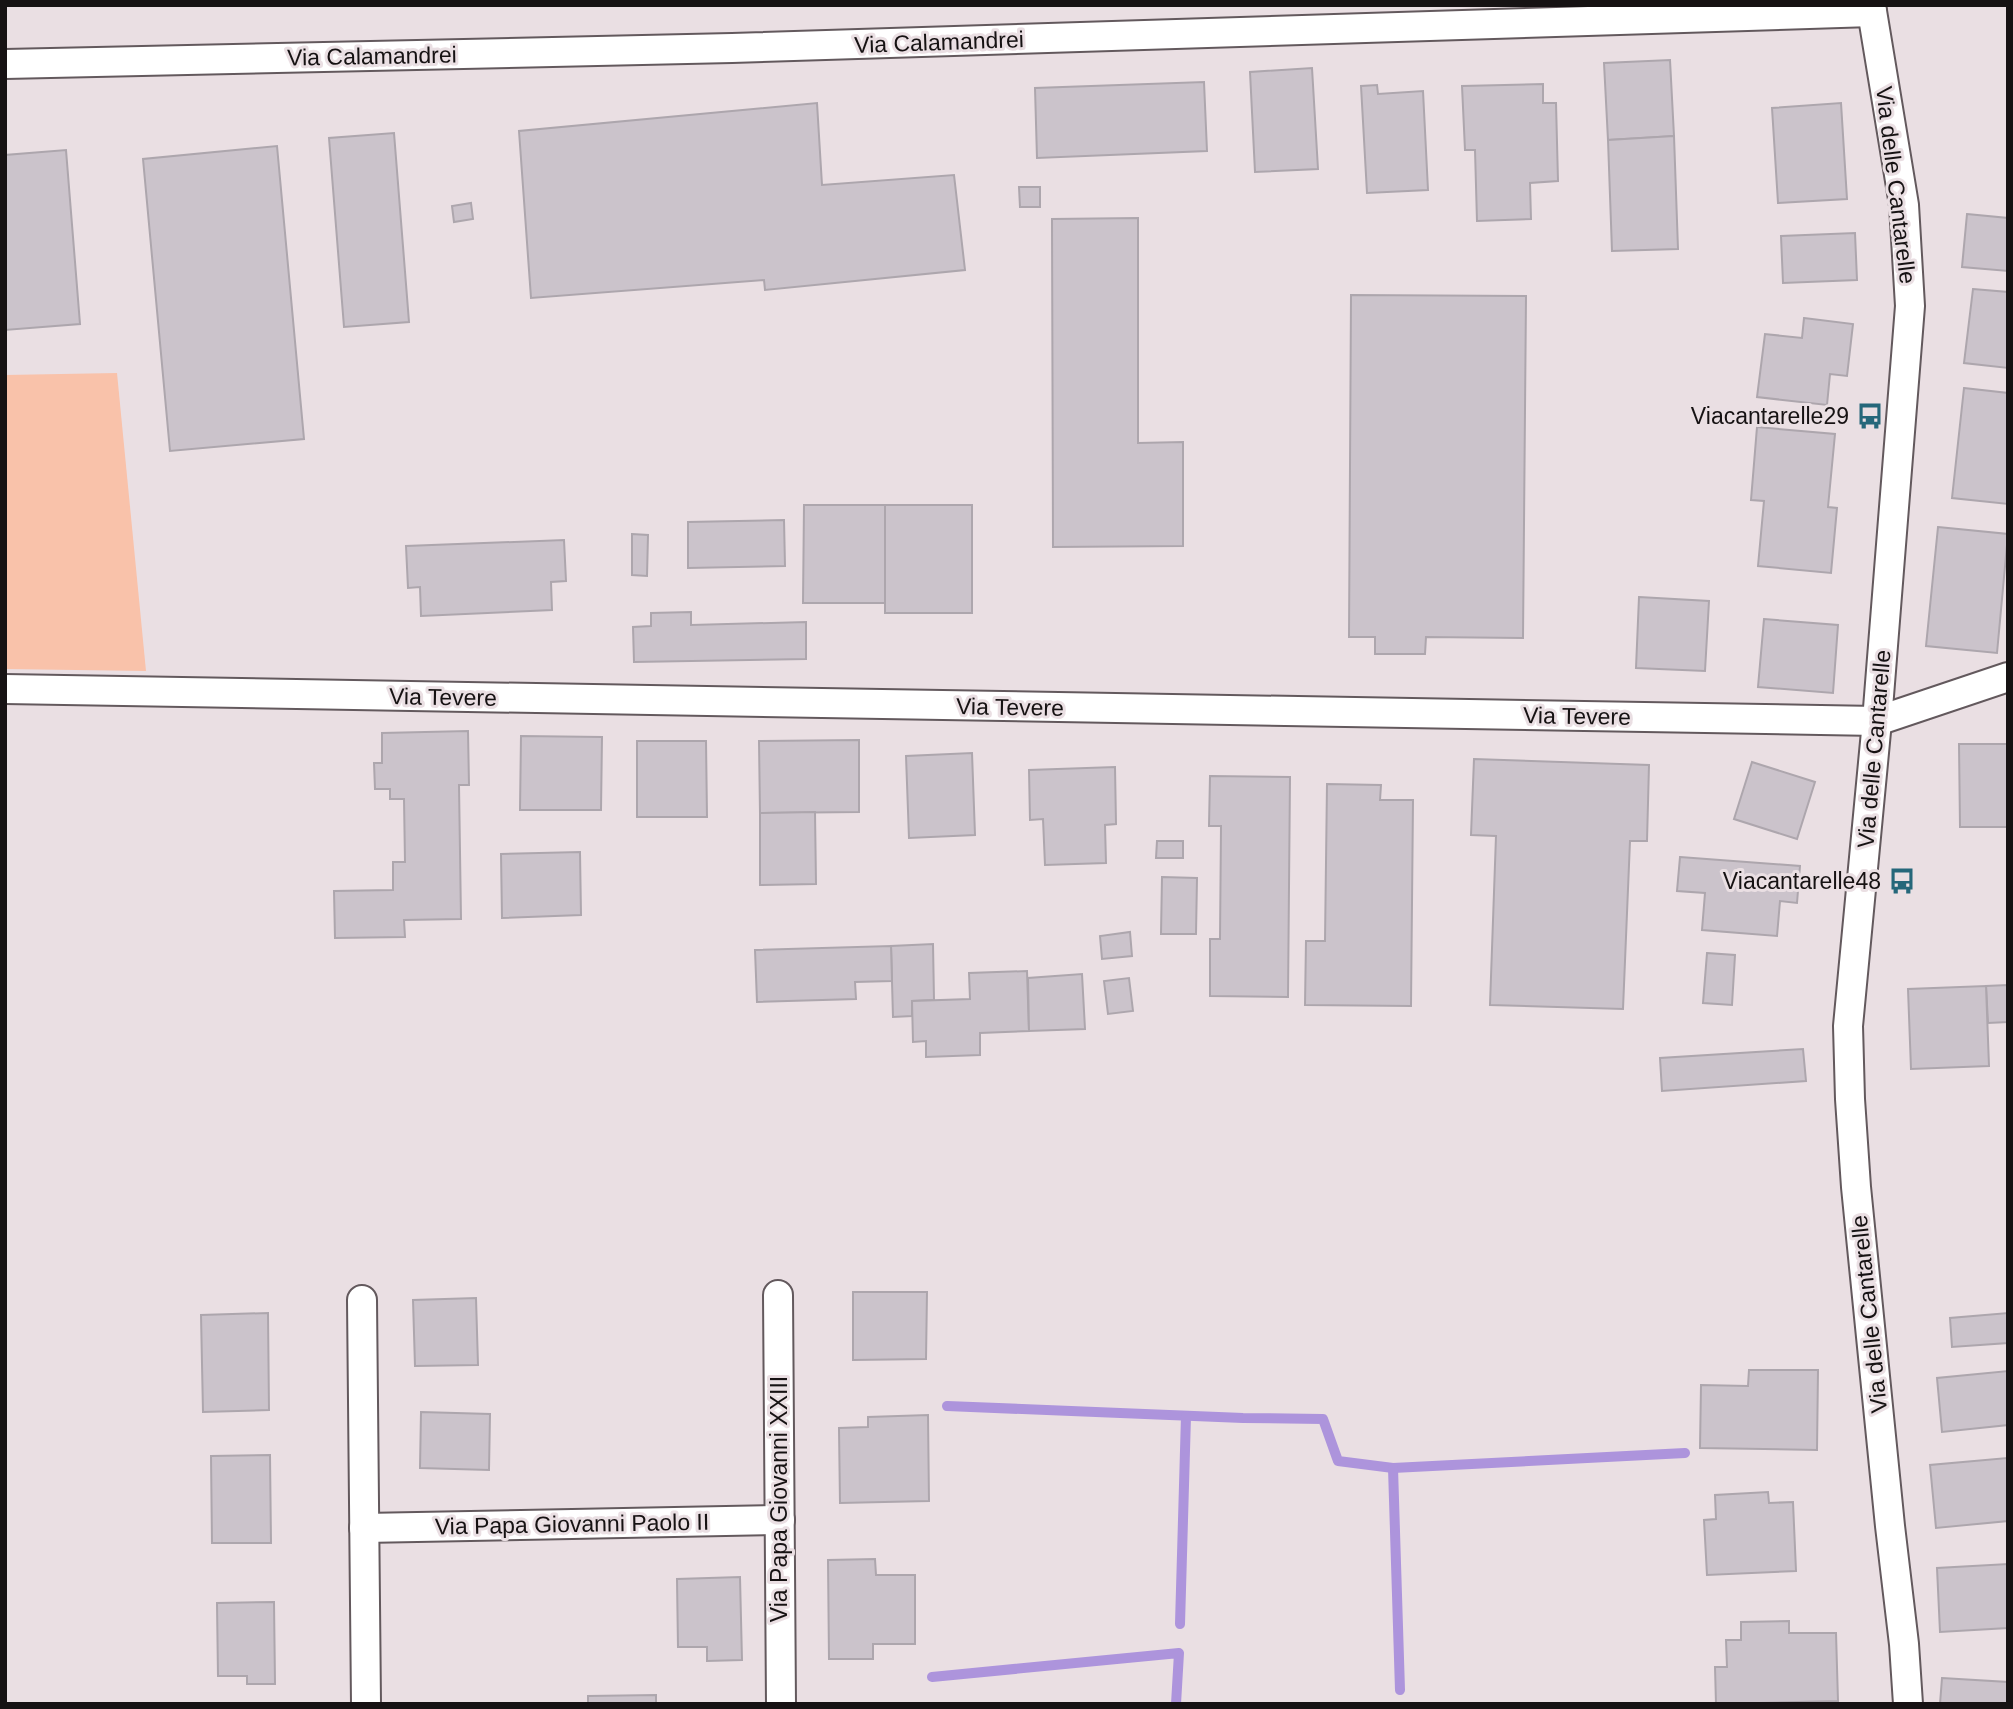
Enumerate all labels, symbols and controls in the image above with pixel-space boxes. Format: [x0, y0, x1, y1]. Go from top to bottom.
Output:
street label: Via Calamandrei [854, 26, 1024, 58]
street label: Via Calamandrei [287, 42, 457, 70]
street label: Via delle Cantarelle [1871, 85, 1921, 285]
bus stop icon: Viacantarelle29 [1855, 401, 1885, 431]
place label: Viacantarelle29 [1691, 403, 1849, 429]
street label: Via delle Cantarelle [1852, 649, 1896, 849]
street label: Via Tevere [389, 683, 497, 711]
street label: Via Tevere [956, 693, 1064, 721]
street label: Via Tevere [1523, 702, 1631, 730]
bus stop icon: Viacantarelle48 [1887, 866, 1917, 896]
place label: Viacantarelle48 [1723, 868, 1881, 894]
street label: Via delle Cantarelle [1846, 1214, 1892, 1414]
street label: Via Papa Giovanni XXIII [766, 1376, 792, 1622]
street label: Via Papa Giovanni Paolo II [435, 1509, 709, 1539]

